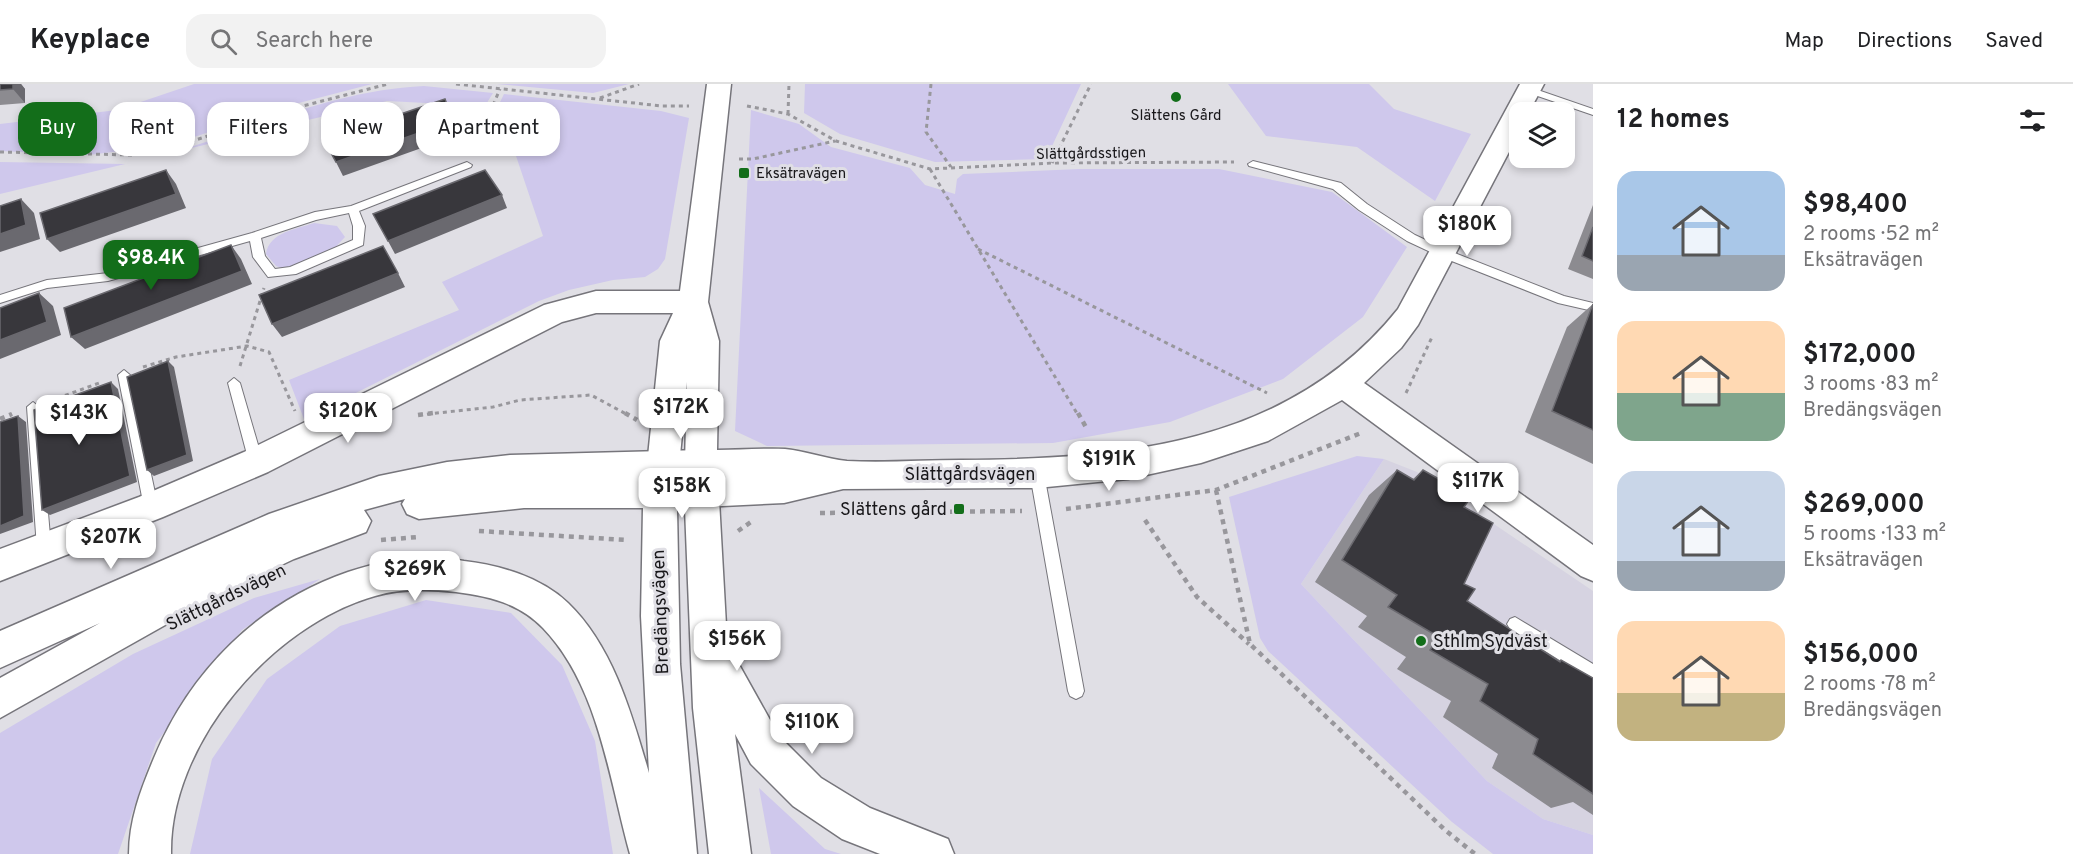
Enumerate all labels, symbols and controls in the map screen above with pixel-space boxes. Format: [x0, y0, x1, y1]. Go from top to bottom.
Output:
search box [186, 14, 606, 68]
text: Keyplace [30, 23, 150, 59]
icon: search [207, 25, 240, 58]
text: Search here [255, 28, 373, 55]
text: Map [1784, 28, 1824, 55]
text: Directions [1857, 28, 1952, 55]
text: Saved [1985, 28, 2043, 55]
marker: Slättens Gård [1169, 90, 1183, 104]
chip: Buy [18, 102, 97, 156]
chip: Rent [109, 102, 195, 156]
chip: Filters [207, 102, 309, 156]
chip: New [321, 102, 404, 156]
chip: Apartment [416, 102, 560, 156]
map controls [1509, 102, 1575, 168]
button: layers [1509, 102, 1575, 168]
text: 12 homes [1617, 104, 1730, 137]
icon: filters [2016, 104, 2049, 137]
place label: Slättens Gård [1130, 107, 1222, 126]
street label: Slättgårdsstigen [1036, 144, 1146, 165]
place label: Eksätravägen [756, 165, 846, 184]
marker: Eksätravägen [737, 166, 751, 180]
text: $98,400 [1803, 189, 1908, 222]
icon: home [1665, 195, 1737, 267]
pin: $180K [1425, 206, 1509, 257]
text: $180K [1437, 212, 1497, 238]
text: 2 rooms · 52 m² [1803, 222, 1939, 248]
pin: $98.4K [102, 240, 200, 291]
text: $98.4K [117, 246, 185, 272]
text: Eksätravägen [1803, 248, 1923, 274]
text: $172,000 [1803, 339, 1916, 372]
icon: home [1665, 345, 1737, 417]
text: 3 rooms · 83 m² [1803, 372, 1938, 398]
pin: $172K [639, 389, 723, 440]
pin: $120K [306, 393, 390, 444]
pin: $143K [37, 395, 121, 446]
text: $172K [653, 395, 709, 421]
text: Bredängsvägen [1803, 398, 1942, 424]
text: $120K [318, 399, 378, 425]
text: $143K [49, 401, 109, 427]
pin: $191K [1067, 441, 1151, 492]
text: $191K [1082, 447, 1136, 473]
pin: $117K [1436, 463, 1520, 514]
street label: Slättgårdsvägen [905, 464, 1035, 487]
pin: $158K [640, 468, 724, 519]
text: $117K [1452, 469, 1504, 495]
text: $158K [653, 474, 711, 500]
text: $269,000 [1803, 489, 1925, 522]
icon: home [1665, 495, 1737, 567]
place label: Slättens gård [840, 499, 947, 522]
marker: Slättens gård [952, 502, 966, 516]
pin: $207K [69, 519, 153, 570]
text: 5 rooms · 133 m² [1803, 522, 1946, 548]
text: $207K [80, 525, 142, 551]
text: Eksätravägen [1803, 548, 1923, 574]
street label: Bredängsvägen [648, 549, 675, 675]
pin: $269K [373, 551, 457, 602]
text: $269K [383, 557, 447, 583]
street label: Slättgårdsvägen [163, 559, 291, 637]
pin: $156K [695, 621, 779, 672]
text: $156K [708, 627, 766, 653]
place label: Sthlm Sydväst [1433, 631, 1548, 654]
marker: Sthlm Sydväst [1414, 634, 1428, 648]
text: $156,000 [1803, 639, 1919, 672]
icon: home [1665, 645, 1737, 717]
text: 2 rooms · 78 m² [1803, 672, 1936, 698]
text: Bredängsvägen [1803, 698, 1942, 724]
pin: $110K [770, 704, 854, 755]
text: $110K [784, 710, 840, 736]

